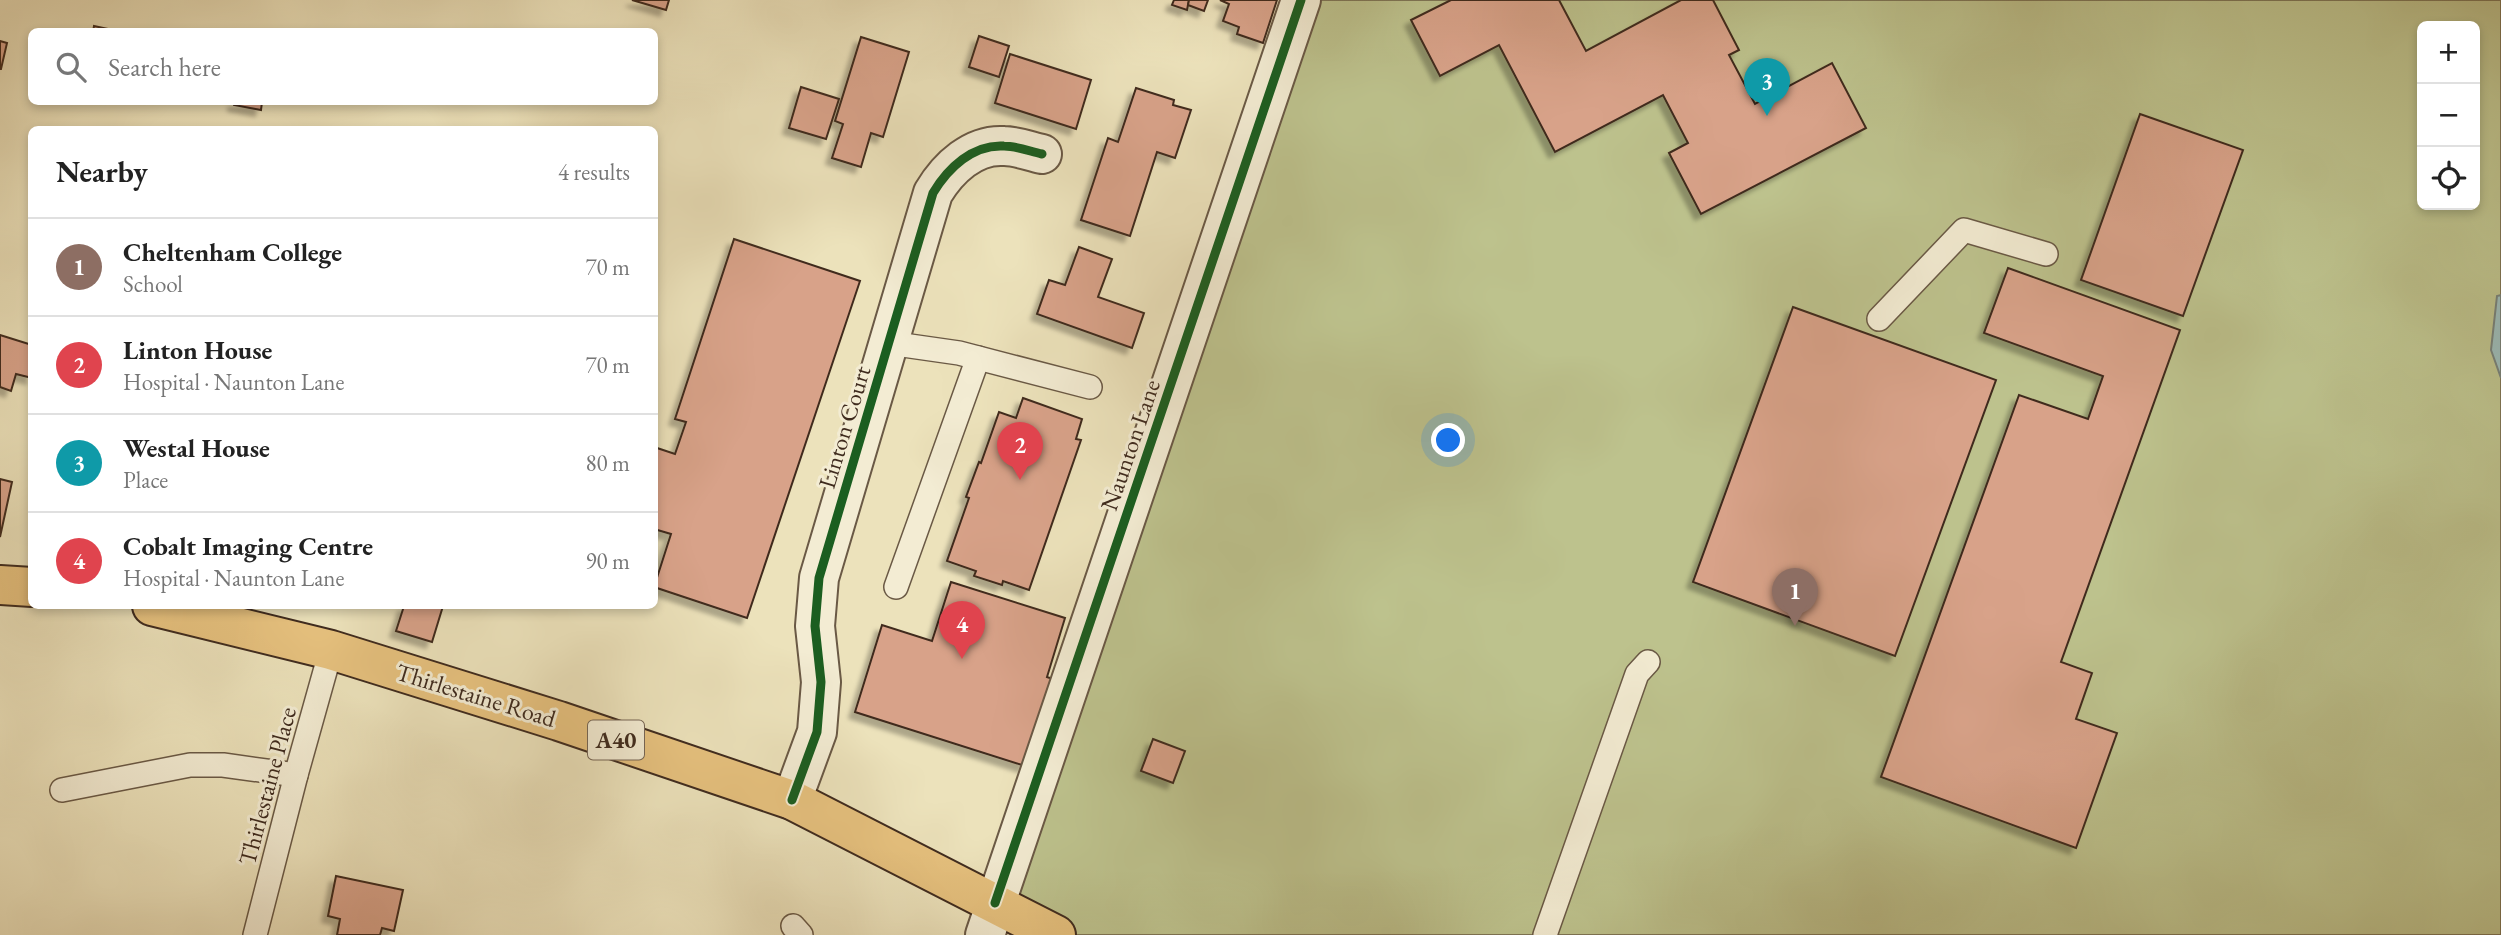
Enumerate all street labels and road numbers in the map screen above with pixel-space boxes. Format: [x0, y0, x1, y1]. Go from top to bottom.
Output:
street label: Linton Court [811, 362, 877, 492]
street label: Naunton Lane [1093, 375, 1167, 515]
street label: Thirlestaine Road [392, 656, 560, 734]
street label: Thirlestaine Place [231, 704, 303, 868]
road number: A40 [588, 720, 644, 760]

